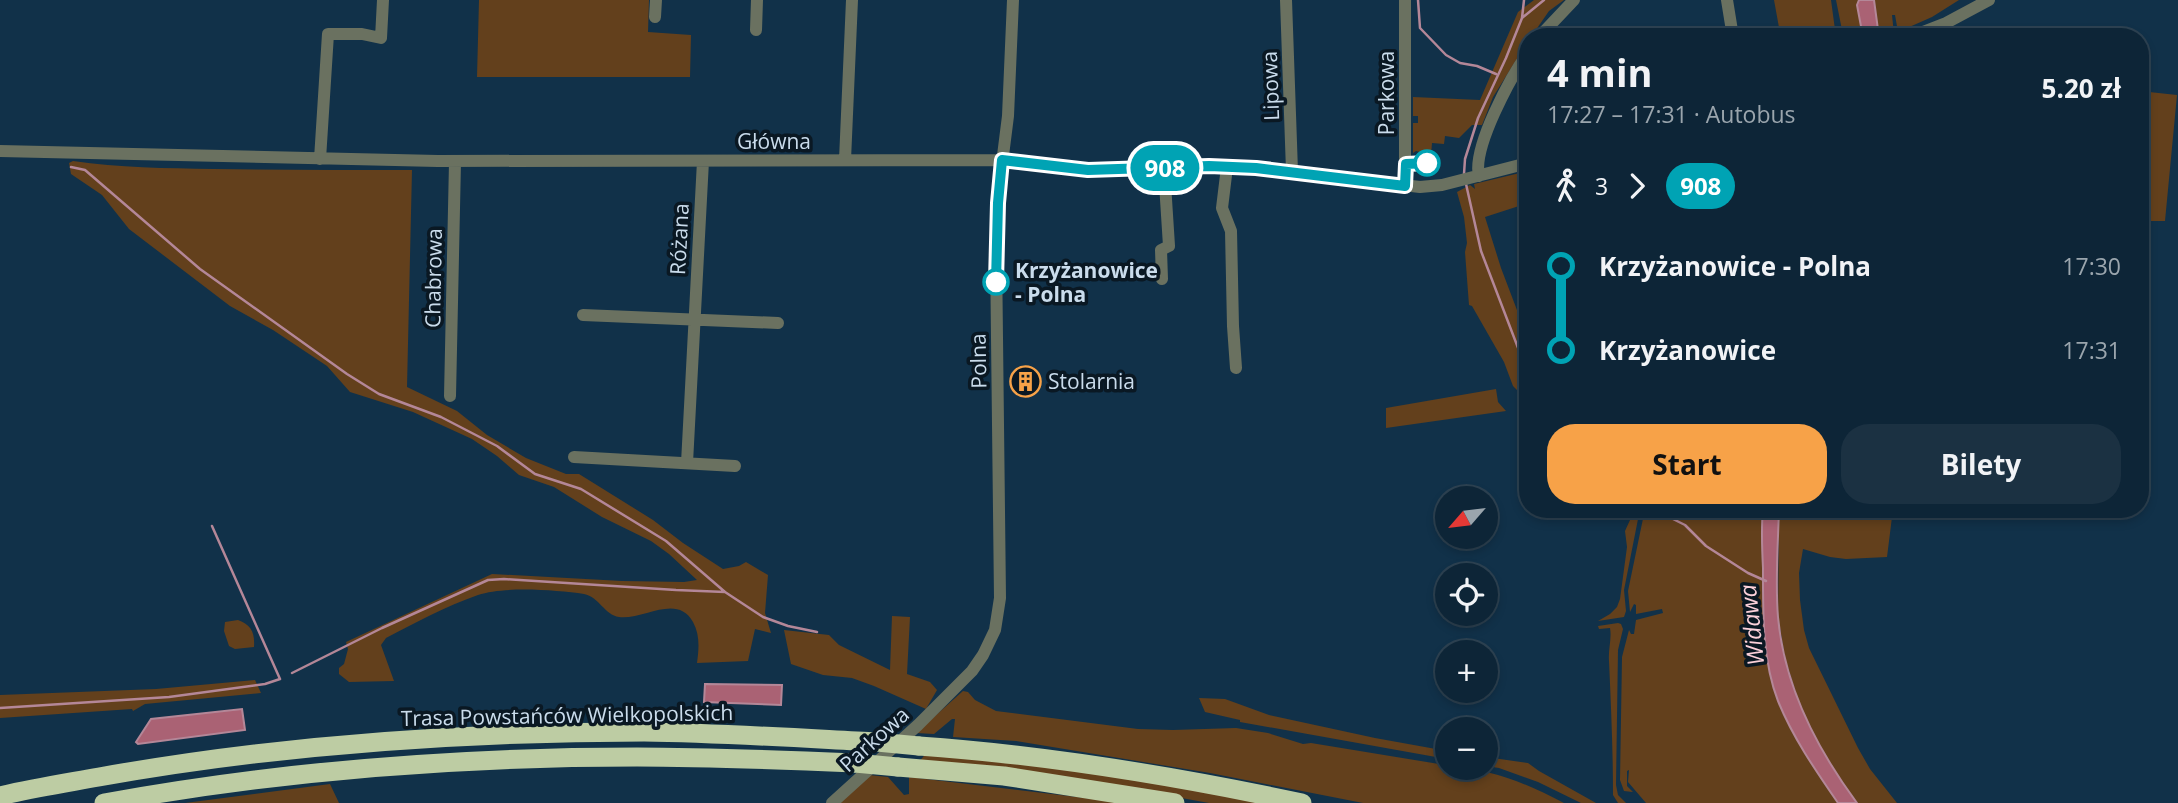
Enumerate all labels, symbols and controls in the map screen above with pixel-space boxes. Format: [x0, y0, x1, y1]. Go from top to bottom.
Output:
text: 4 min [1547, 46, 1652, 98]
street label: Lipowa [1255, 51, 1285, 121]
street label: Parkowa [1372, 51, 1400, 135]
text: 5.20 zł [2042, 70, 2121, 106]
text: 17:27 – 17:31 · Autobus [1547, 98, 1796, 130]
street label: Główna [737, 127, 811, 155]
line badge: 908 [1125, 145, 1205, 191]
unlabelled marker [1414, 150, 1440, 176]
text: 908 [1144, 151, 1186, 184]
icon: walk [1547, 167, 1585, 205]
icon: forward [1618, 167, 1656, 205]
text: 908 [1680, 169, 1721, 202]
text: 3 [1595, 170, 1608, 202]
street label: Różana [663, 202, 695, 276]
street label: Chabrowa [418, 228, 448, 328]
text: Krzyżanowice - Polna [1599, 248, 1871, 284]
text: 17:30 [2062, 250, 2121, 282]
place label: Krzyżanowice - Polna [1015, 256, 1158, 308]
marker: Krzyżanowice - Polna [983, 269, 1009, 295]
text: Krzyżanowice [1599, 332, 1776, 368]
street label: Polna [964, 333, 992, 389]
text: 17:31 [2062, 334, 2121, 366]
building icon: Stolarnia [1008, 364, 1042, 398]
place label: Stolarnia [1048, 367, 1135, 395]
button: Start [1547, 424, 1827, 504]
button: Bilety [1841, 424, 2121, 504]
north arrow [1435, 486, 1498, 550]
map controls [1435, 486, 1498, 780]
button: locate [1435, 563, 1498, 626]
water label: Widawa [1731, 583, 1771, 667]
button: + [1435, 640, 1498, 703]
street label: Trasa Powstańców Wielkopolskich [401, 698, 733, 732]
street label: Parkowa [833, 700, 915, 778]
button: − [1435, 717, 1498, 780]

